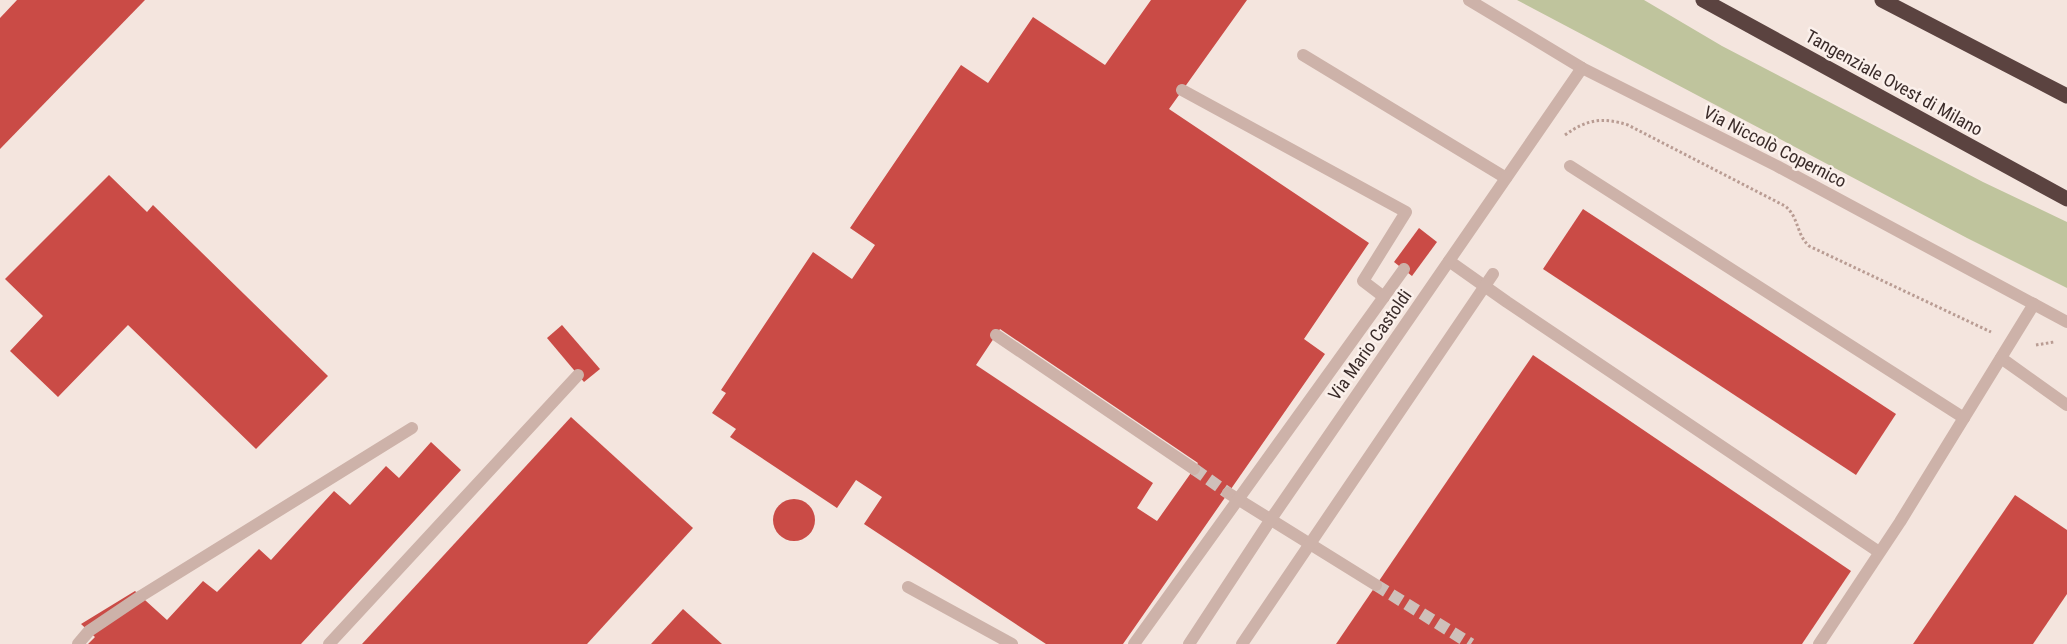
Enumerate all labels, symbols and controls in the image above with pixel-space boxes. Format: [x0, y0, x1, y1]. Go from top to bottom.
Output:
street label: Tangenziale Ovest di Milano [1802, 25, 1986, 140]
street label: Via Niccolò Copernico [1700, 101, 1850, 192]
street label: Via Mario Castoldi [1324, 285, 1416, 404]

